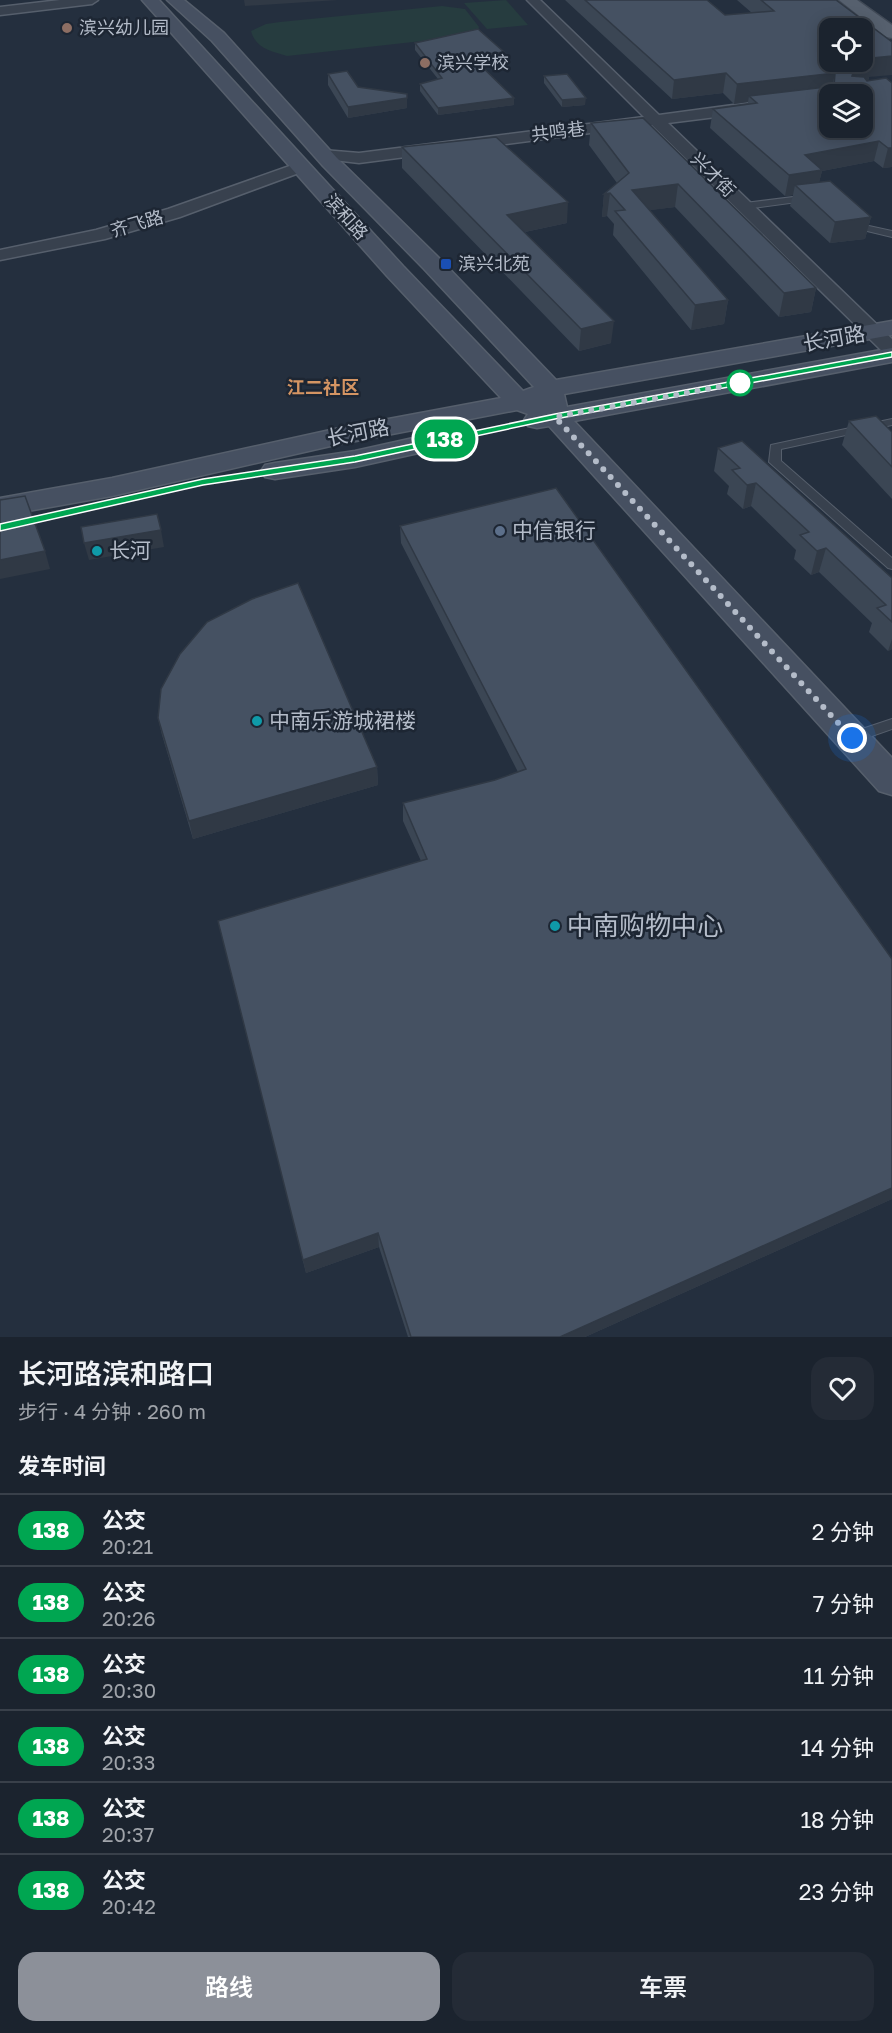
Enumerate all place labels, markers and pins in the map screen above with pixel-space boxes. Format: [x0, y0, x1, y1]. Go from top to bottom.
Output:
place label: 滨兴幼儿园 [79, 16, 169, 38]
marker: 滨兴幼儿园 [60, 21, 74, 35]
place label: 滨兴学校 [437, 51, 509, 73]
marker: 滨兴学校 [418, 56, 432, 70]
place label: 滨兴北苑 [458, 252, 530, 274]
marker: 滨兴北苑 [439, 257, 453, 271]
unlabelled marker [727, 370, 753, 396]
place label: 中信银行 [512, 517, 596, 543]
marker: 中信银行 [493, 524, 507, 538]
place label: 长河 [109, 537, 151, 563]
marker: 长河 [90, 544, 104, 558]
place label: 中南乐游城裙楼 [269, 707, 416, 733]
marker: 中南乐游城裙楼 [250, 714, 264, 728]
place label: 中南购物中心 [567, 910, 723, 941]
marker: 中南购物中心 [548, 919, 562, 933]

